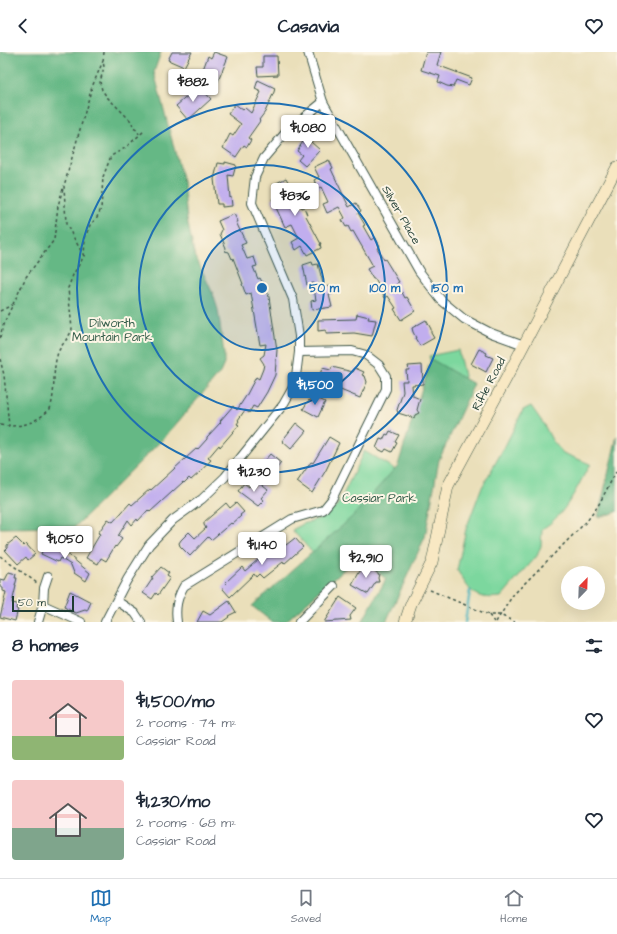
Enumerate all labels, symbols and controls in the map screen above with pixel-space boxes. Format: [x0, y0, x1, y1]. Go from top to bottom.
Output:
text: Casavia [278, 14, 339, 39]
icon: back [12, 15, 34, 37]
icon: heart [583, 15, 605, 37]
pin: $882 [169, 69, 217, 103]
text: $882 [177, 73, 209, 91]
pin: $1,080 [275, 115, 341, 149]
text: $1,080 [290, 119, 326, 137]
street label: Silver Place [377, 182, 425, 248]
pin: $836 [271, 183, 319, 217]
text: $836 [280, 187, 310, 205]
text: 50 m [309, 280, 340, 297]
text: 100 m [370, 280, 401, 297]
text: 150 m [431, 280, 464, 297]
centre of rings [255, 281, 269, 295]
park label: Dilworth Mountain Park [72, 315, 153, 346]
street label: Rifle Road [468, 354, 510, 414]
pin: $1,500 [282, 372, 348, 406]
text: $1,500 [297, 376, 333, 394]
pin: $1,230 [221, 459, 287, 493]
text: $1,230 [237, 463, 271, 481]
park label: Cassiar Park [342, 490, 417, 507]
pin: $1,050 [32, 526, 98, 560]
text: $1,050 [47, 530, 83, 548]
pin: $1,140 [229, 532, 295, 566]
text: $1,140 [247, 536, 277, 554]
pin: $2,910 [333, 545, 399, 579]
text: $2,910 [349, 549, 383, 567]
north arrow [561, 566, 605, 610]
map controls [561, 566, 605, 610]
scale bar [12, 594, 74, 613]
text: 50 m [18, 595, 46, 610]
text: 8 homes [12, 634, 79, 658]
icon: filters [583, 635, 605, 657]
text: $1,500/mo [136, 690, 215, 714]
icon: home [44, 696, 92, 744]
icon: heart [583, 709, 605, 731]
text: 2 rooms · 74 m² [136, 714, 236, 732]
text: Cassiar Road [136, 732, 216, 750]
text: $1,230/mo [136, 790, 210, 814]
icon: home [44, 796, 92, 844]
icon: heart [583, 809, 605, 831]
text: 2 rooms · 68 m² [136, 814, 236, 832]
text: Cassiar Road [136, 832, 216, 850]
tab: Map [90, 887, 112, 926]
tab: Saved [291, 887, 321, 926]
tab: Home [500, 887, 527, 926]

